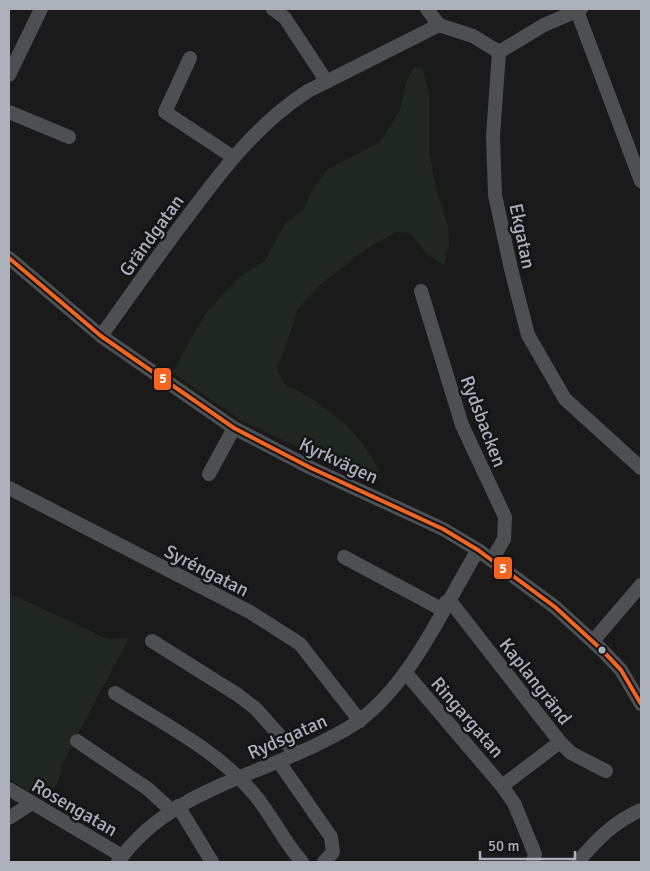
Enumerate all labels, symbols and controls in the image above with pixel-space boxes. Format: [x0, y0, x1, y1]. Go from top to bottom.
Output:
street label: Grändgatan [114, 190, 190, 281]
street label: Ekgatan [503, 201, 541, 271]
line badge: 5 [153, 367, 172, 391]
text: 5 [159, 370, 167, 387]
street label: Rydsbacken [455, 372, 511, 471]
street label: Kyrkvägen [295, 432, 382, 490]
street label: Syréngatan [160, 539, 253, 602]
line badge: 5 [493, 556, 513, 580]
text: 5 [499, 560, 507, 577]
street label: Kaplangränd [494, 633, 577, 730]
unlabelled marker [597, 645, 607, 655]
street label: Ringargatan [426, 672, 509, 763]
street label: Rydsgatan [244, 709, 331, 765]
street label: Rosengatan [27, 774, 122, 842]
scale bar [480, 828, 575, 860]
text: 50 m [488, 837, 519, 855]

